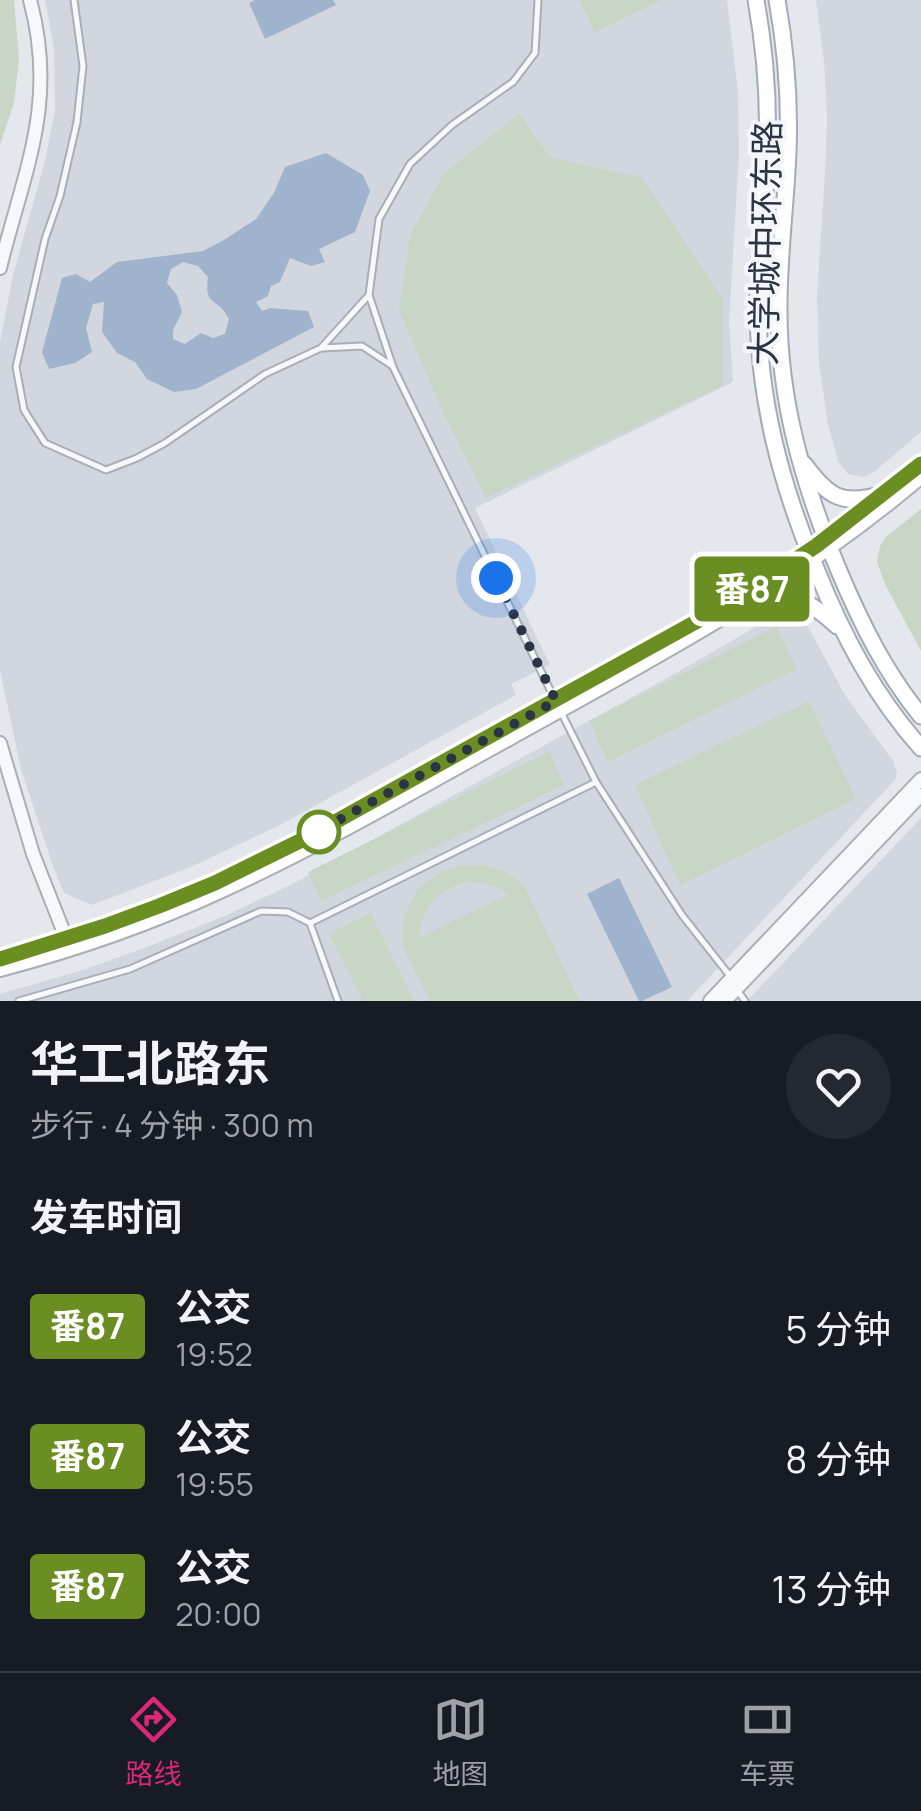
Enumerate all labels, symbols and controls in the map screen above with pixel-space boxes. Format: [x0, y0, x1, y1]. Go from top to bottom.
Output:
street label: 大学城中环东路 [739, 120, 791, 366]
your location [471, 553, 521, 603]
line badge: 番87 [694, 556, 810, 622]
text: 番87 [714, 565, 790, 613]
unlabelled marker [298, 811, 340, 853]
text: 华工北路东 [30, 1030, 270, 1095]
button: heart [786, 1034, 891, 1139]
text: 步行 · 4 分钟 · 300 m [30, 1103, 314, 1147]
text: 发车时间 [30, 1190, 182, 1242]
text: 公交 [175, 1280, 251, 1332]
text: 番87 [50, 1302, 125, 1350]
text: 5 分钟 [785, 1302, 891, 1354]
text: 19:52 [175, 1332, 253, 1376]
text: 公交 [175, 1410, 251, 1462]
text: 番87 [50, 1432, 125, 1480]
text: 8 分钟 [785, 1432, 891, 1484]
text: 19:55 [175, 1462, 254, 1506]
text: 公交 [175, 1540, 251, 1592]
text: 番87 [50, 1562, 125, 1610]
text: 13 分钟 [772, 1562, 891, 1614]
text: 20:00 [175, 1592, 262, 1636]
tab: 路线 [125, 1692, 182, 1792]
tab: 地图 [432, 1692, 489, 1792]
tab: 车票 [739, 1692, 796, 1792]

